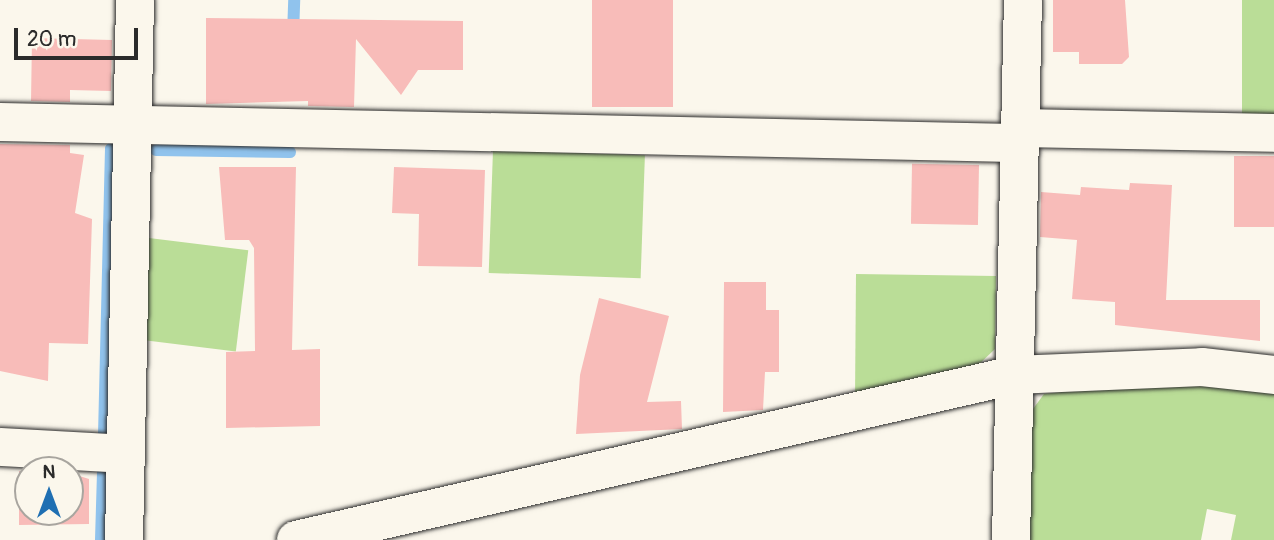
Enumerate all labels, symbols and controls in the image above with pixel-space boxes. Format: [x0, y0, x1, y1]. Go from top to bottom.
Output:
scale bar [18, 14, 142, 58]
text: 20 m [27, 26, 76, 53]
north arrow [14, 456, 84, 526]
text: N [43, 460, 55, 484]

